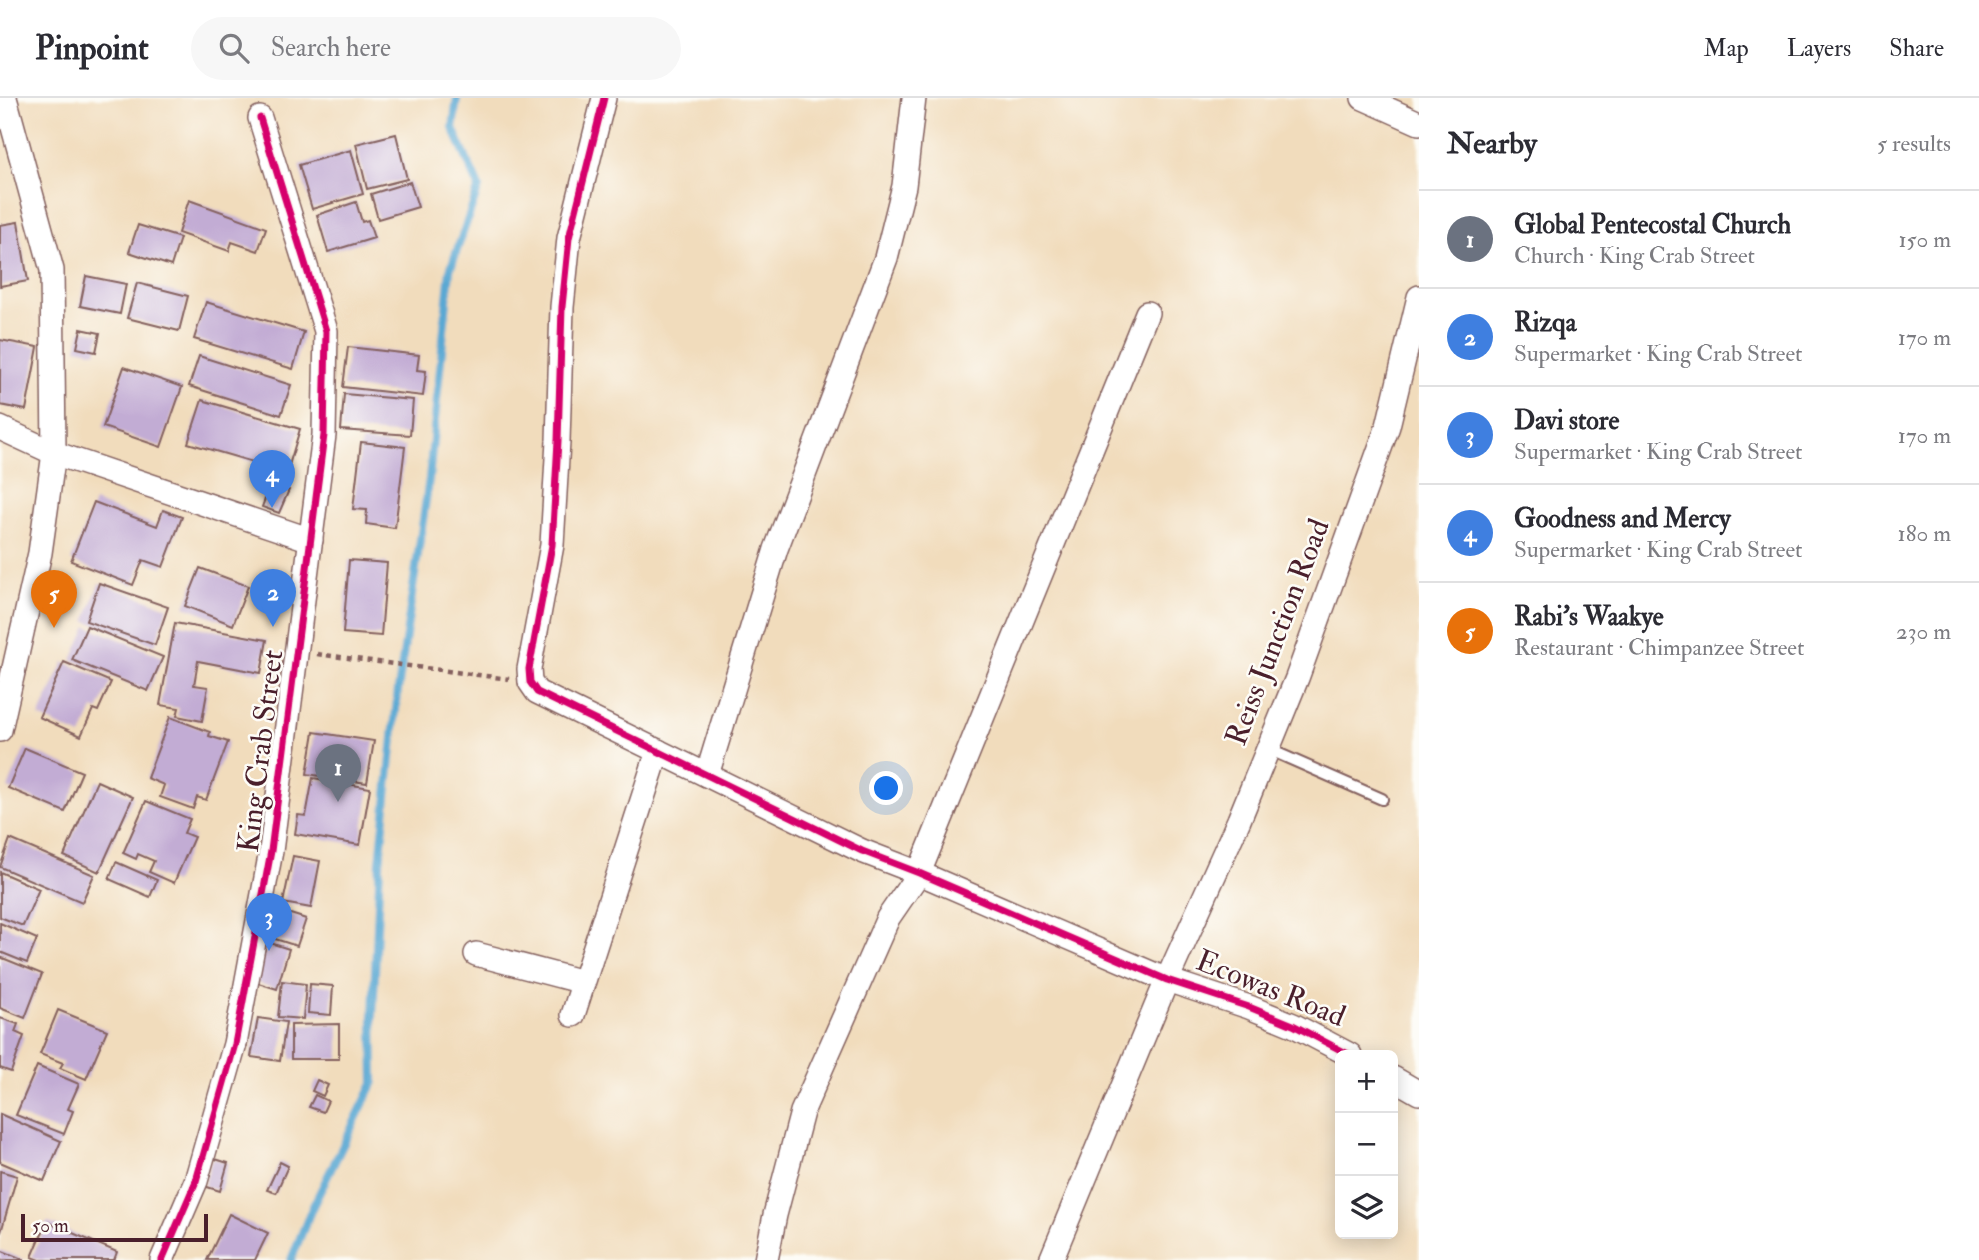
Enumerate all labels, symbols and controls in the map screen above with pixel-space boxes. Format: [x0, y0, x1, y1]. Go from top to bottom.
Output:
search box [191, 17, 681, 80]
text: Pinpoint [35, 28, 149, 69]
icon: search [215, 29, 253, 67]
text: Search here [271, 32, 391, 64]
text: Map [1704, 33, 1749, 64]
text: Layers [1787, 33, 1851, 64]
text: Share [1889, 33, 1944, 64]
text: Nearby [1447, 125, 1537, 162]
text: 5 results [1877, 129, 1951, 158]
text: Global Pentecostal Church [1514, 209, 1791, 241]
text: 1 [1466, 225, 1474, 254]
text: 150 m [1898, 225, 1951, 254]
text: Church · King Crab Street [1514, 241, 1755, 270]
text: Rizqa [1514, 307, 1576, 339]
text: 2 [1464, 323, 1476, 352]
text: 170 m [1898, 323, 1951, 352]
text: Supermarket · King Crab Street [1514, 339, 1803, 368]
text: Davi store [1514, 405, 1619, 437]
text: 3 [1466, 421, 1474, 450]
text: 170 m [1898, 421, 1951, 450]
text: Supermarket · King Crab Street [1514, 437, 1803, 466]
pin: 4 [249, 450, 295, 508]
text: Goodness and Mercy [1514, 503, 1731, 535]
street label: Reiss Junction Road [1217, 513, 1338, 751]
text: 4 [1464, 519, 1476, 548]
text: 180 m [1898, 519, 1951, 548]
text: Supermarket · King Crab Street [1514, 535, 1803, 564]
pin: 2 [250, 569, 296, 627]
pin: 5 [31, 570, 77, 628]
text: Rabi's Waakye [1514, 601, 1664, 633]
text: 5 [1465, 617, 1475, 646]
text: 230 m [1896, 617, 1951, 646]
text: Restaurant · Chimpanzee Street [1514, 633, 1804, 662]
street label: King Crab Street [230, 647, 291, 855]
pin: 1 [315, 744, 361, 802]
your location [869, 771, 903, 805]
pin: 3 [246, 893, 292, 951]
street label: Ecowas Road [1191, 942, 1351, 1035]
map controls [1335, 1050, 1398, 1239]
button: + [1335, 1050, 1398, 1113]
button: − [1335, 1113, 1398, 1176]
button: layers [1335, 1176, 1398, 1239]
scale bar [21, 1211, 208, 1243]
text: 50 m [32, 1214, 69, 1238]

